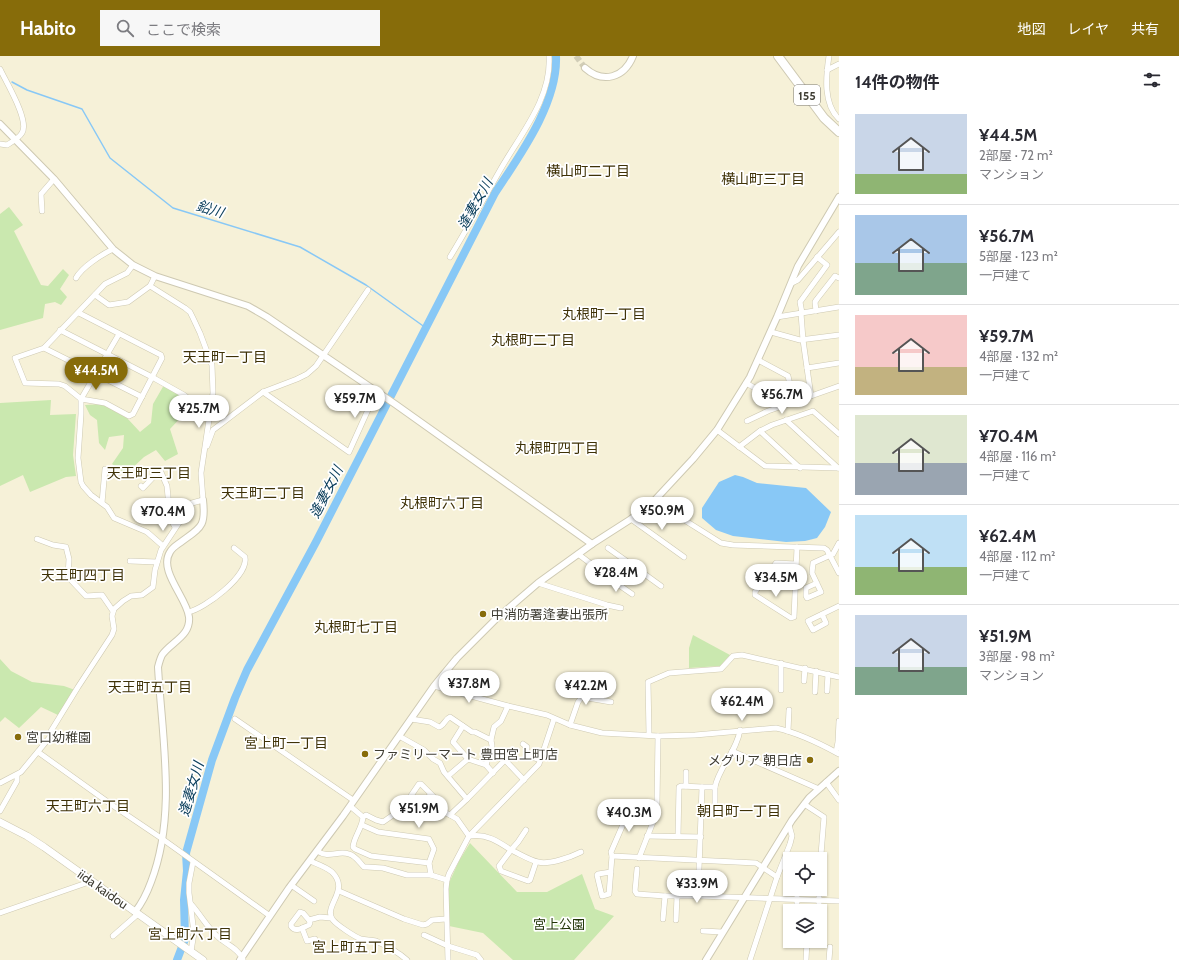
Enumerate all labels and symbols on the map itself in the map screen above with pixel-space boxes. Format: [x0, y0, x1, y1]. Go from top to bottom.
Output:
road number: 155 [794, 85, 820, 105]
district label: 横山町二丁目 [546, 162, 630, 180]
district label: 横山町三丁目 [721, 170, 805, 188]
water label: 逢妻女川 [454, 173, 497, 233]
water label: 鉛川 [194, 196, 228, 222]
district label: 丸根町一丁目 [562, 305, 646, 323]
district label: 丸根町二丁目 [491, 331, 575, 349]
district label: 天王町一丁目 [183, 348, 267, 366]
pin: ¥44.5M [63, 357, 129, 391]
pin: ¥56.7M [749, 381, 815, 415]
pin: ¥59.7M [322, 385, 388, 419]
pin: ¥25.7M [166, 395, 232, 429]
district label: 丸根町四丁目 [515, 439, 599, 457]
water label: 逢妻女川 [305, 461, 348, 521]
district label: 天王町三丁目 [107, 464, 191, 482]
district label: 天王町二丁目 [221, 484, 305, 502]
district label: 丸根町六丁目 [400, 494, 484, 512]
pin: ¥50.9M [629, 497, 695, 531]
pin: ¥70.4M [130, 498, 196, 532]
pin: ¥28.4M [583, 559, 649, 593]
pin: ¥34.5M [743, 564, 809, 598]
district label: 天王町四丁目 [41, 566, 125, 584]
place label: 中消防署逢妻出張所 [491, 606, 608, 622]
marker: 中消防署逢妻出張所 [478, 609, 488, 619]
district label: 丸根町七丁目 [314, 618, 398, 636]
pin: ¥37.8M [436, 670, 502, 704]
pin: ¥42.2M [553, 672, 619, 706]
district label: 天王町五丁目 [108, 678, 192, 696]
pin: ¥62.4M [709, 688, 775, 722]
place label: 宮口幼稚園 [26, 729, 91, 745]
marker: 宮口幼稚園 [13, 732, 23, 742]
district label: 宮上町一丁目 [244, 734, 328, 752]
place label: ファミリーマート 豊田宮上町店 [373, 746, 558, 762]
marker: ファミリーマート 豊田宮上町店 [360, 749, 370, 759]
place label: メグリア 朝日店 [708, 752, 802, 768]
marker: メグリア 朝日店 [805, 755, 815, 765]
water label: 逢妻女川 [175, 758, 208, 818]
pin: ¥51.9M [386, 795, 452, 829]
district label: 天王町六丁目 [46, 797, 130, 815]
pin: ¥40.3M [596, 799, 662, 833]
district label: 朝日町一丁目 [697, 802, 781, 820]
street label: iida kaidou [75, 866, 131, 912]
pin: ¥33.9M [664, 870, 730, 904]
park label: 宮上公園 [533, 916, 585, 932]
district label: 宮上町六丁目 [148, 925, 232, 943]
district label: 宮上町五丁目 [312, 938, 396, 956]

